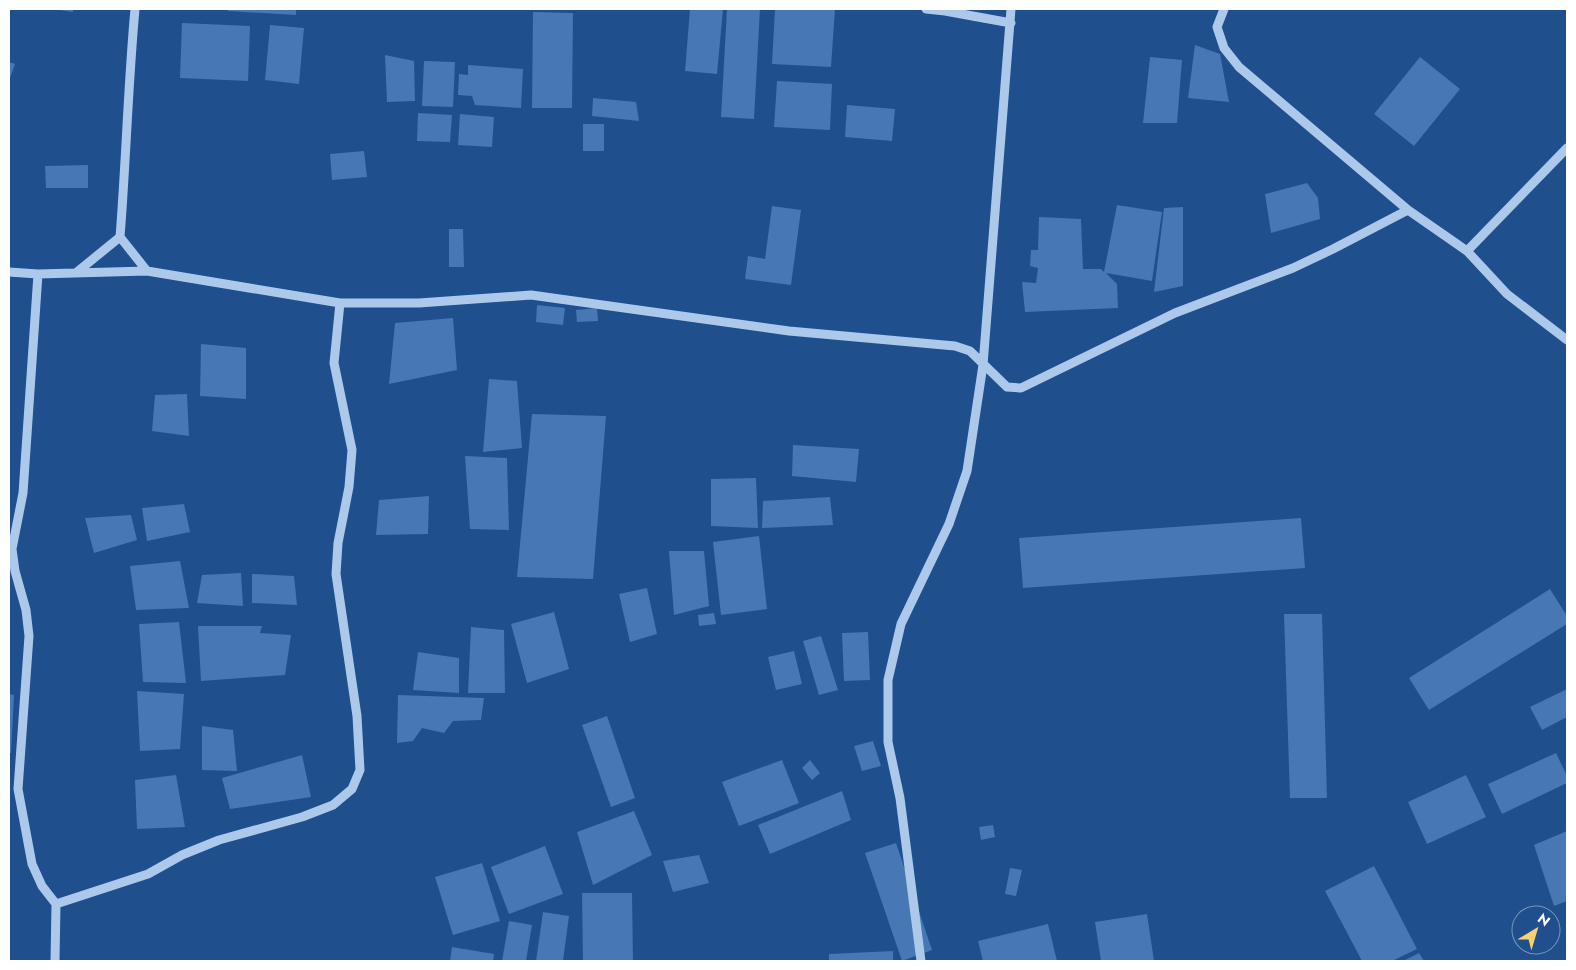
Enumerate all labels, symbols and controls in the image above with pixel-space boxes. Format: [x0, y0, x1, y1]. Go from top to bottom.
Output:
north arrow [1511, 905, 1561, 955]
text: N [1533, 908, 1555, 931]

